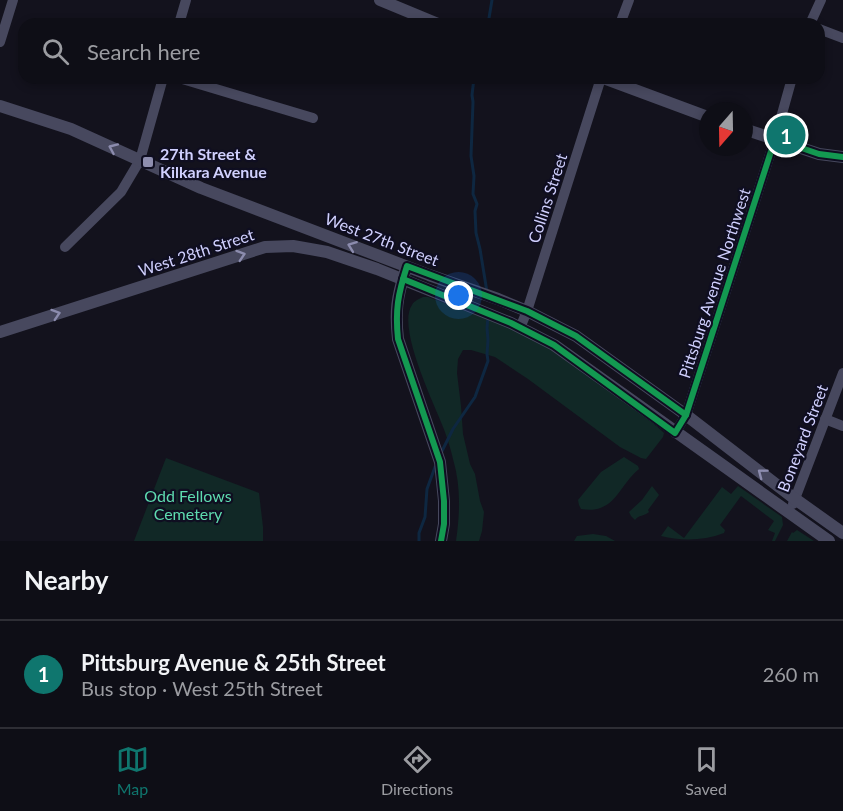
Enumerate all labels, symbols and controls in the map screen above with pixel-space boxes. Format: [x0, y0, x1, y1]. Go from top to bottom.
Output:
search box [18, 18, 825, 84]
icon: search [39, 35, 72, 68]
text: Search here [87, 38, 200, 65]
north arrow [699, 102, 753, 156]
pin: 1 [766, 112, 806, 158]
one-way arrow [109, 143, 120, 155]
place label: 27th Street & Kilkara Avenue [160, 144, 267, 181]
street label: Collins Street [524, 151, 570, 245]
marker: 27th Street & Kilkara Avenue [141, 155, 155, 169]
street label: Pittsburg Avenue Northwest [674, 185, 754, 380]
street label: West 27th Street [322, 209, 442, 270]
street label: West 28th Street [136, 224, 256, 280]
one-way arrow [347, 240, 358, 253]
one-way arrow [235, 250, 246, 262]
your location [444, 281, 473, 310]
one-way arrow [50, 309, 61, 321]
street label: Boneyard Street [773, 382, 831, 494]
one-way arrow [758, 470, 769, 481]
park label: Odd Fellows Cemetery [144, 486, 232, 523]
text: Nearby [24, 564, 109, 596]
text: Pittsburg Avenue & 25th Street [81, 649, 386, 676]
text: 1 [38, 662, 49, 686]
text: 260 m [763, 662, 819, 686]
text: Bus stop · West 25th Street [81, 676, 323, 700]
tab: Map [116, 743, 149, 798]
tab: Directions [381, 743, 453, 798]
tab: Saved [685, 743, 727, 798]

